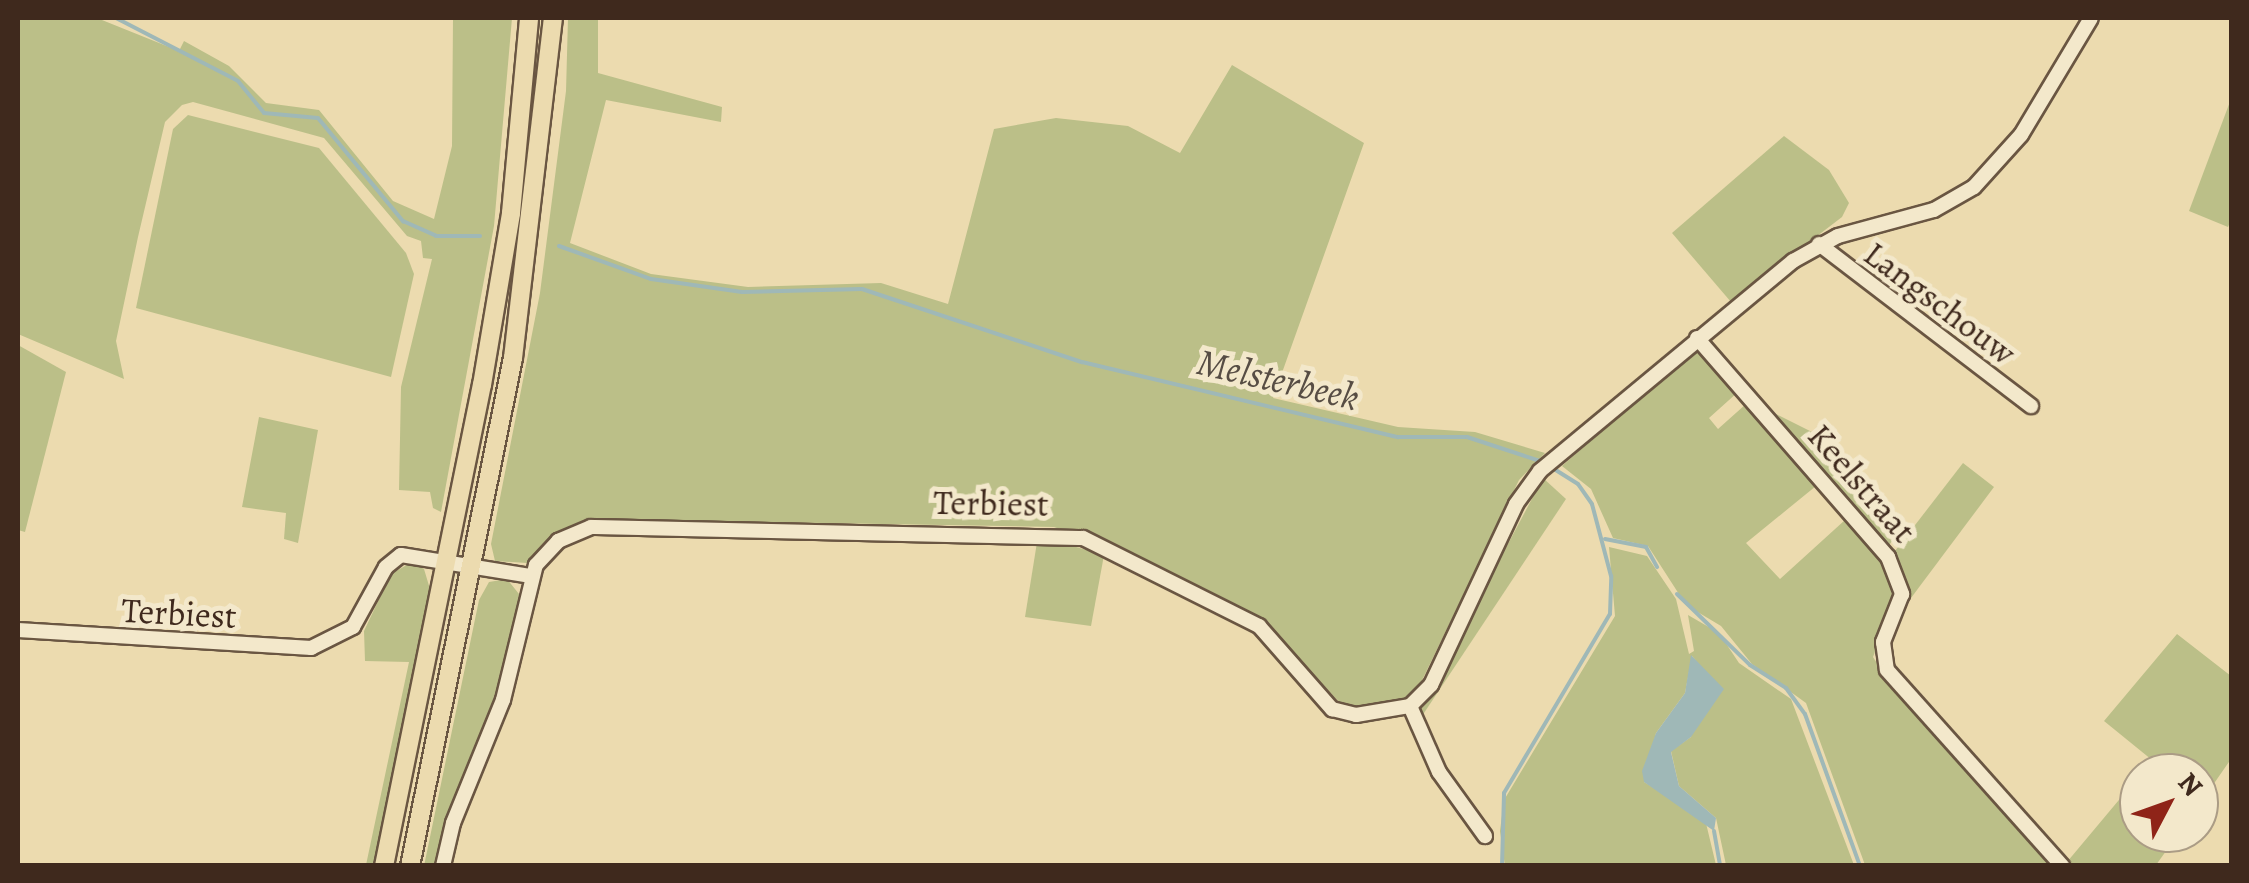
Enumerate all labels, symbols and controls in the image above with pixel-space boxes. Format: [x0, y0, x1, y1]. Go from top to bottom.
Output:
street label: Langschouw [1856, 232, 2024, 374]
water label: Melsterbeek [1193, 339, 1363, 421]
street label: Keelstraat [1799, 415, 1925, 551]
street label: Terbiest [933, 481, 1049, 525]
street label: Terbiest [120, 589, 238, 637]
north arrow [2119, 753, 2219, 853]
text: N [2169, 764, 2211, 805]

